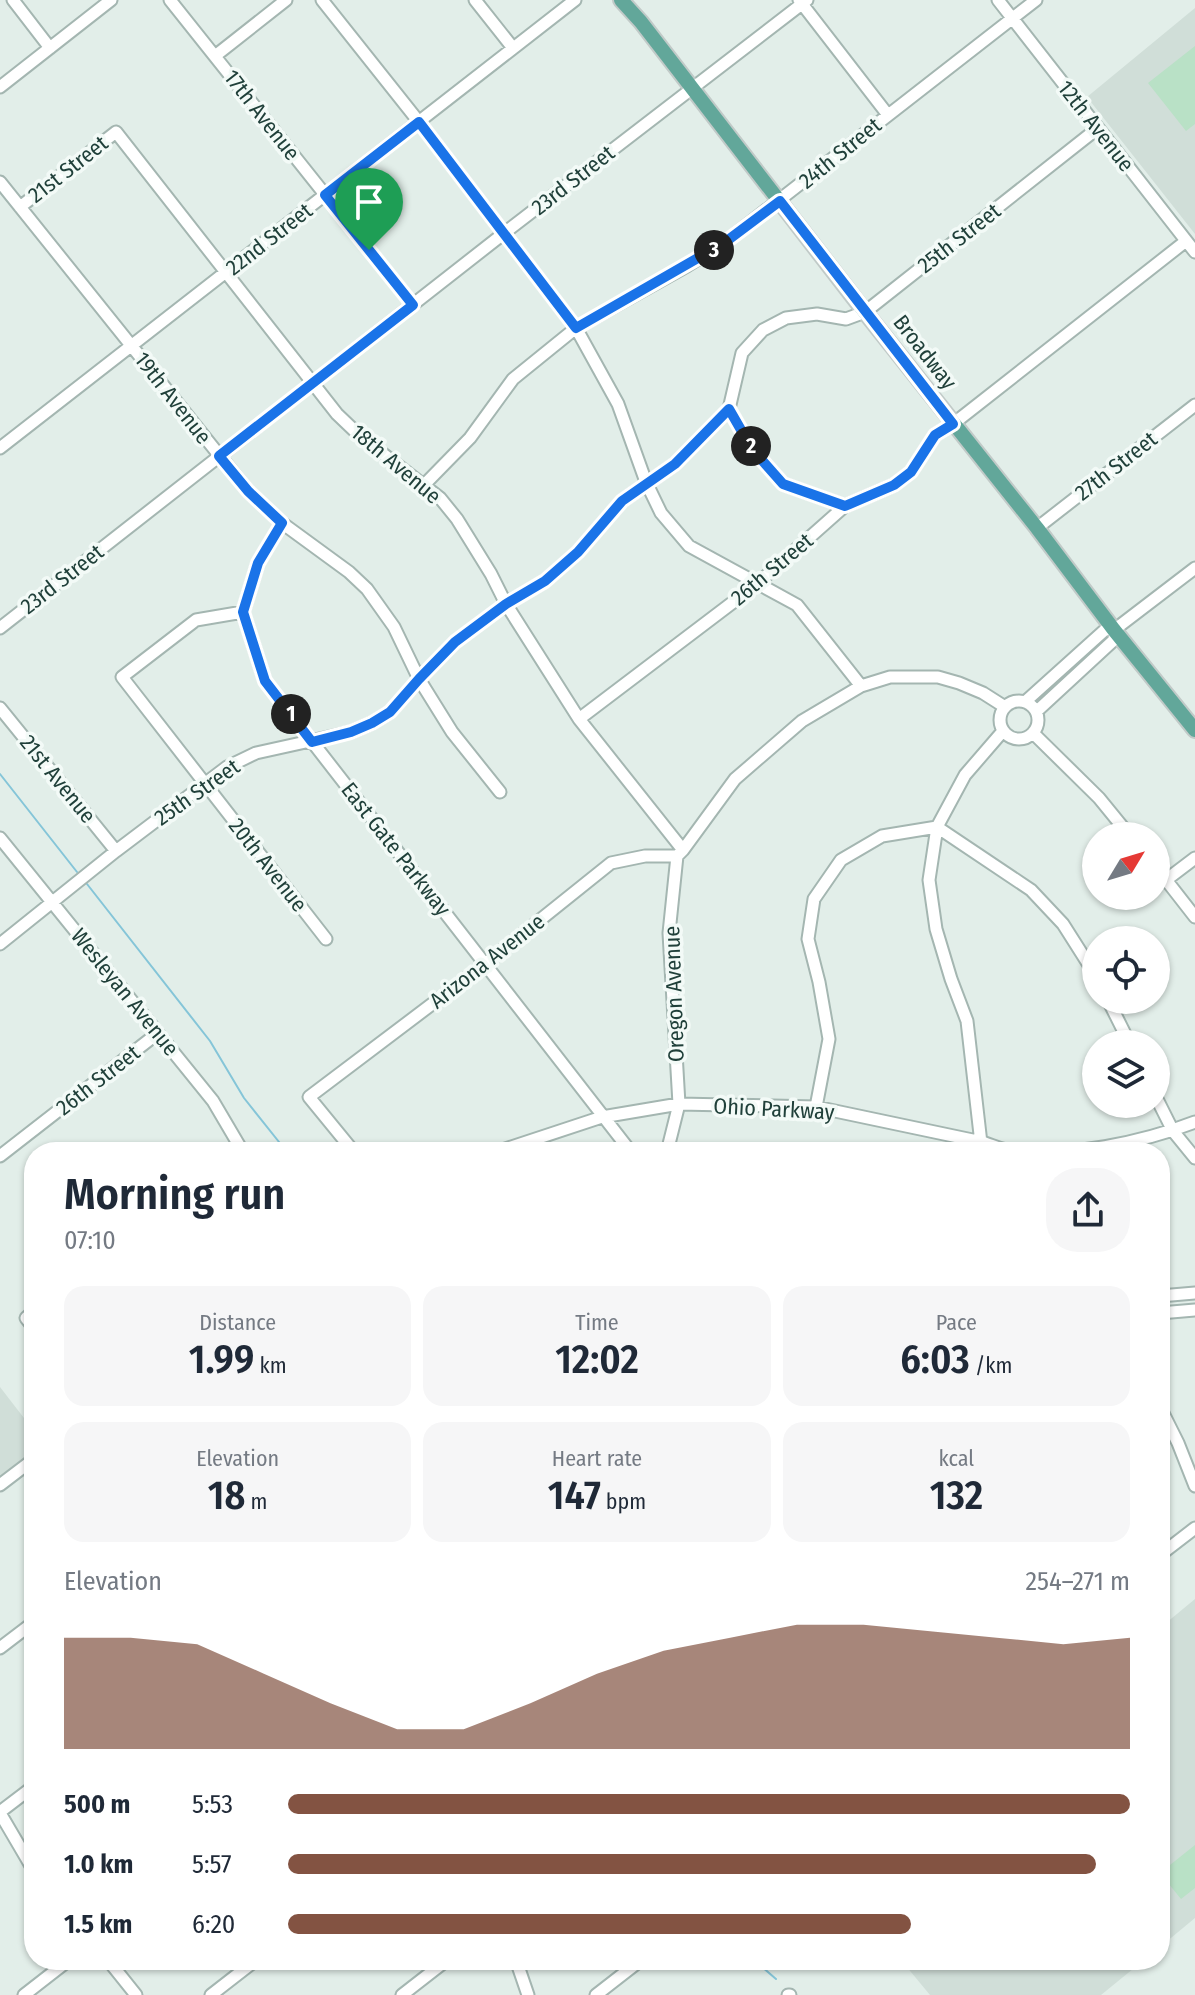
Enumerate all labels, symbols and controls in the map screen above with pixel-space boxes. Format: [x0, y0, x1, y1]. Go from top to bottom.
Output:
street label: 17th Avenue [218, 64, 306, 166]
street label: 12th Avenue [1052, 75, 1140, 177]
street label: 24th Street [793, 111, 887, 194]
street label: 21st Street [23, 129, 114, 208]
street label: 23rd Street [526, 139, 620, 221]
pin [335, 168, 403, 250]
icon: arrive [347, 180, 391, 224]
street label: 22nd Street [220, 196, 318, 281]
street label: 25th Street [912, 197, 1006, 279]
pin: 3 [694, 230, 734, 270]
text: 3 [709, 236, 719, 263]
street label: Broadway [887, 309, 963, 395]
street label: 19th Avenue [129, 347, 217, 449]
street label: 18th Avenue [345, 418, 447, 510]
street label: 27th Street [1070, 425, 1163, 506]
pin: 2 [731, 426, 771, 466]
text: 2 [746, 432, 756, 459]
street label: 26th Street [726, 526, 819, 611]
street label: 23rd Street [15, 538, 109, 620]
pin: 1 [271, 694, 311, 734]
text: 1 [286, 700, 296, 727]
street label: 21st Avenue [14, 729, 102, 829]
street label: 25th Street [149, 752, 245, 831]
street label: East Gate Parkway [335, 777, 457, 921]
street label: 20th Avenue [223, 813, 313, 917]
north arrow [1082, 822, 1170, 910]
map controls [1082, 822, 1170, 1118]
street label: Arizona Avenue [424, 908, 550, 1014]
street label: Wesleyan Avenue [65, 923, 185, 1061]
street label: Oregon Avenue [658, 925, 690, 1063]
button: locate [1082, 926, 1170, 1014]
button: layers [1082, 1030, 1170, 1118]
street label: 26th Street [51, 1038, 146, 1121]
street label: Ohio Parkway [713, 1092, 835, 1126]
text: Morning run [64, 1168, 285, 1221]
button: share [1046, 1168, 1130, 1252]
text: 07:10 [64, 1225, 116, 1256]
text: Distance [199, 1309, 276, 1336]
text: Time [575, 1309, 619, 1336]
text: Pace [936, 1309, 977, 1336]
text: 1.99 [189, 1336, 254, 1384]
text: 12:02 [555, 1336, 639, 1384]
text: 6:03 [900, 1336, 970, 1384]
text: km [254, 1352, 287, 1379]
text: /km [970, 1352, 1012, 1379]
text: Elevation [196, 1445, 279, 1472]
text: Heart rate [552, 1445, 642, 1472]
text: kcal [939, 1445, 974, 1472]
text: 18 [208, 1472, 245, 1520]
text: 147 [548, 1472, 601, 1520]
text: 132 [930, 1472, 983, 1520]
text: m [245, 1488, 267, 1515]
text: bpm [601, 1488, 646, 1515]
text: Elevation [64, 1566, 162, 1597]
text: 254–271 m [1026, 1566, 1130, 1597]
text: 500 m [64, 1789, 130, 1820]
text: 5:53 [192, 1789, 233, 1820]
text: 1.0 km [64, 1849, 133, 1880]
text: 5:57 [192, 1849, 231, 1880]
text: 1.5 km [64, 1909, 132, 1940]
text: 6:20 [192, 1909, 235, 1940]

